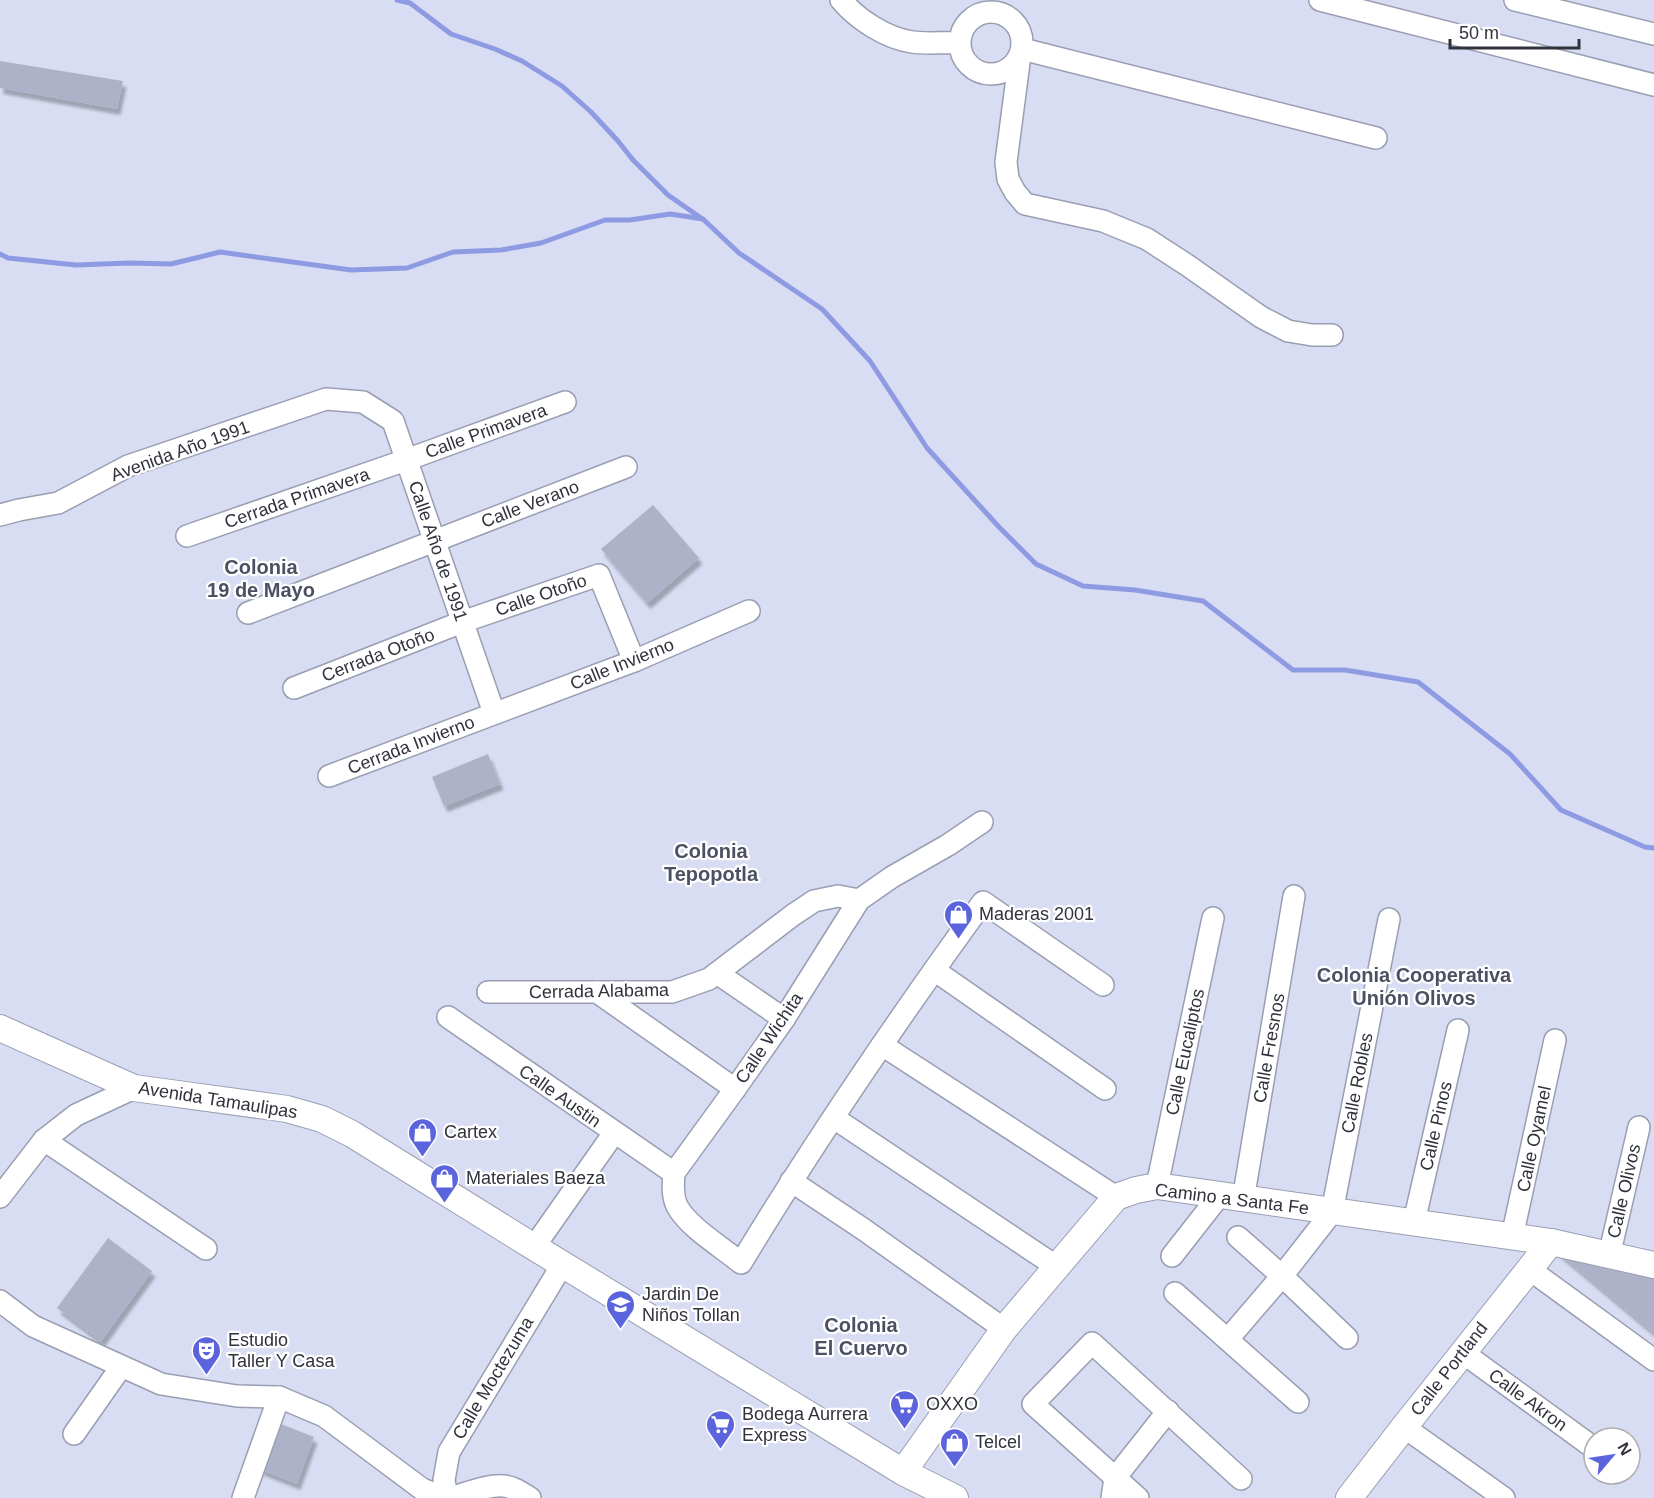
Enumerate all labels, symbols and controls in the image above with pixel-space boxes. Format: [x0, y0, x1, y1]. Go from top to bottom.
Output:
scale bar [1450, 12, 1579, 50]
text: 50 m [1459, 23, 1499, 43]
street label: Calle Primavera [422, 399, 551, 462]
street label: Avenida Año 1991 [108, 417, 252, 485]
street label: Cerrada Primavera [222, 463, 373, 532]
street label: Calle Verano [478, 476, 582, 532]
street label: Calle Año de 1991 [405, 478, 471, 624]
district label: Colonia 19 de Mayo [207, 556, 315, 601]
street label: Calle Otoño [493, 570, 589, 620]
street label: Cerrada Otoño [319, 624, 437, 686]
street label: Calle Invierno [567, 634, 677, 694]
street label: Cerrada Invierno [345, 712, 477, 778]
district label: Colonia Tepopotla [664, 840, 759, 885]
shop icon: Maderas 2001 [942, 898, 974, 940]
place label: Maderas 2001 [979, 904, 1094, 924]
district label: Colonia Cooperativa Unión Olivos [1317, 964, 1512, 1009]
street label: Cerrada Alabama [529, 980, 670, 1002]
street label: Calle Eucaliptos [1162, 987, 1208, 1117]
street label: Calle Wichita [731, 988, 807, 1087]
street label: Calle Fresnos [1250, 992, 1288, 1104]
street label: Calle Robles [1337, 1031, 1377, 1135]
street label: Calle Austin [515, 1061, 605, 1131]
street label: Avenida Tamaulipas [137, 1078, 299, 1122]
street label: Calle Pinos [1416, 1079, 1456, 1173]
street label: Calle Oyamel [1513, 1084, 1555, 1194]
shop icon: Cartex [407, 1116, 439, 1158]
place label: Cartex [444, 1122, 497, 1142]
street label: Calle Olivos [1603, 1142, 1645, 1240]
shop icon: Materiales Baeza [429, 1162, 461, 1204]
place label: Materiales Baeza [466, 1168, 606, 1188]
street label: Camino a Santa Fe [1154, 1180, 1310, 1218]
place label: Jardin De Niños Tollan [642, 1284, 740, 1325]
school or university icon: Jardin De Niños Tollan [605, 1288, 637, 1330]
street label: Calle Moctezuma [449, 1312, 538, 1443]
district label: Colonia El Cuervo [814, 1314, 908, 1359]
street label: Calle Portland [1406, 1318, 1492, 1420]
place label: Estudio Taller Y Casa [228, 1330, 335, 1371]
theatre icon: Estudio Taller Y Casa [191, 1334, 223, 1376]
street label: Calle Akron [1485, 1365, 1571, 1435]
supermarket icon: OXXO [889, 1388, 921, 1430]
place label: OXXO [926, 1394, 978, 1414]
place label: Bodega Aurrera Express [742, 1404, 869, 1445]
supermarket icon: Bodega Aurrera Express [705, 1408, 737, 1450]
shop icon: Telcel [938, 1426, 970, 1468]
north arrow [1582, 1426, 1642, 1486]
place label: Telcel [975, 1432, 1021, 1452]
text: N [1614, 1440, 1635, 1458]

